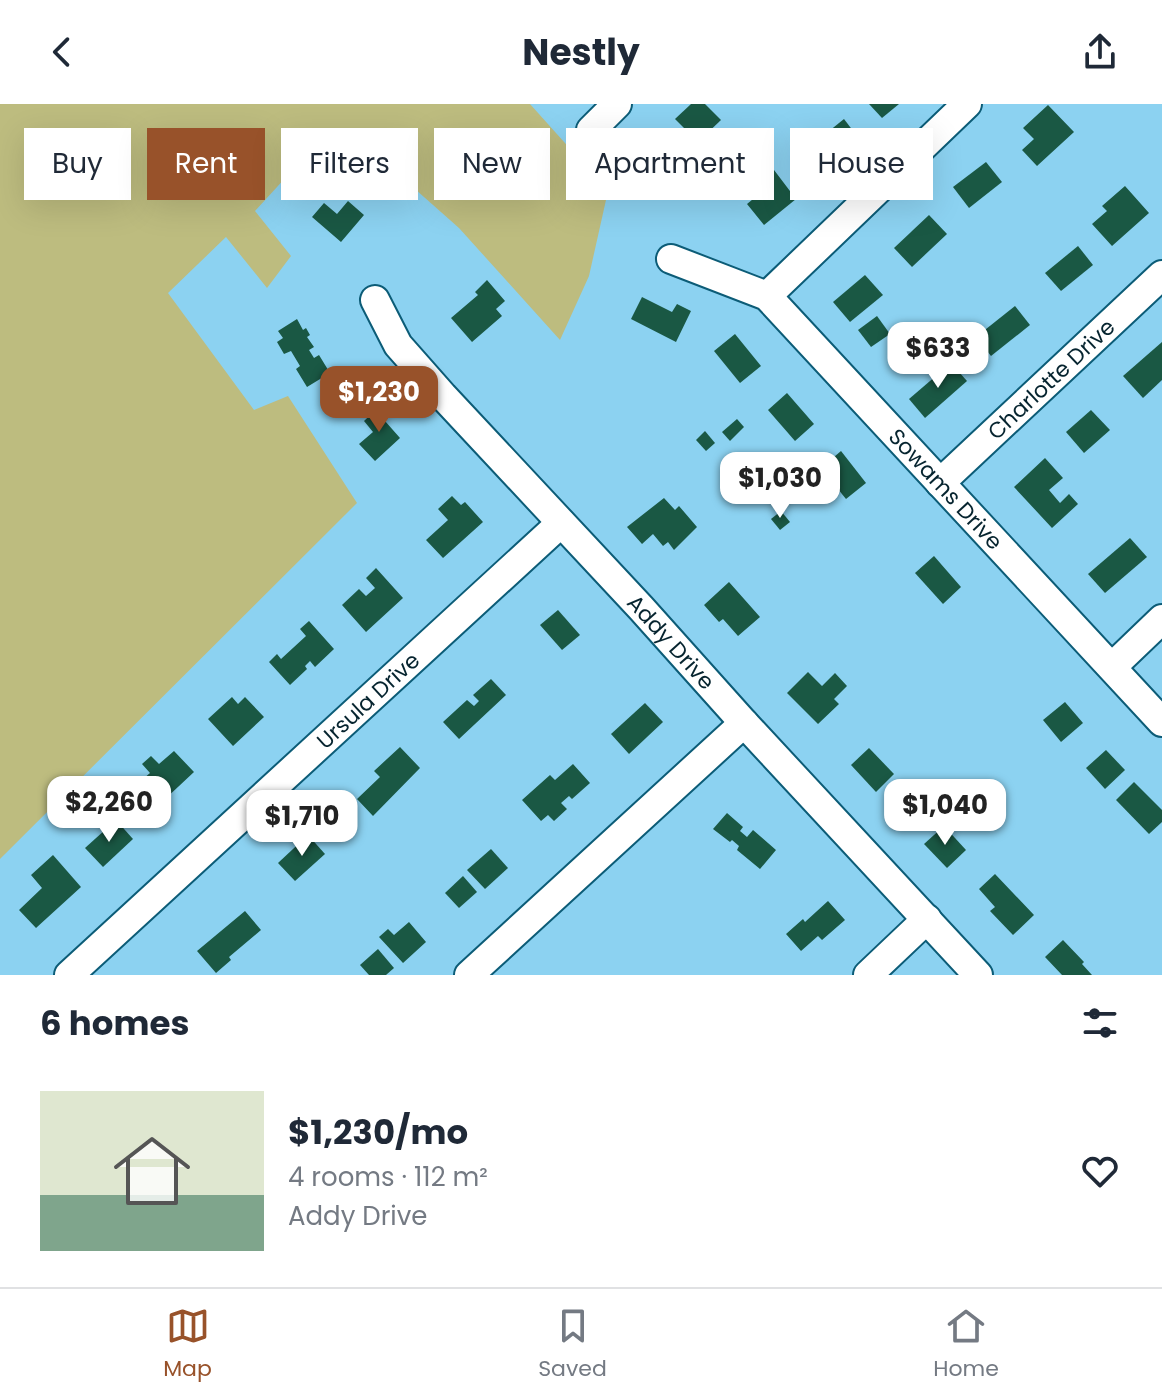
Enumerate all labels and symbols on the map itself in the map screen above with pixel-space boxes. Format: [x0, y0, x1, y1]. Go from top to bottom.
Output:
street label: Charlotte Drive [980, 312, 1122, 447]
pin: $633 [891, 322, 985, 390]
pin: $1,230 [314, 366, 444, 434]
street label: Sowams Drive [882, 422, 1010, 556]
pin: $1,030 [715, 452, 845, 520]
street label: Addy Drive [620, 587, 722, 696]
street label: Ursula Drive [310, 645, 426, 756]
pin: $2,260 [44, 776, 174, 844]
pin: $1,040 [880, 779, 1010, 847]
pin: $1,710 [237, 790, 367, 858]

